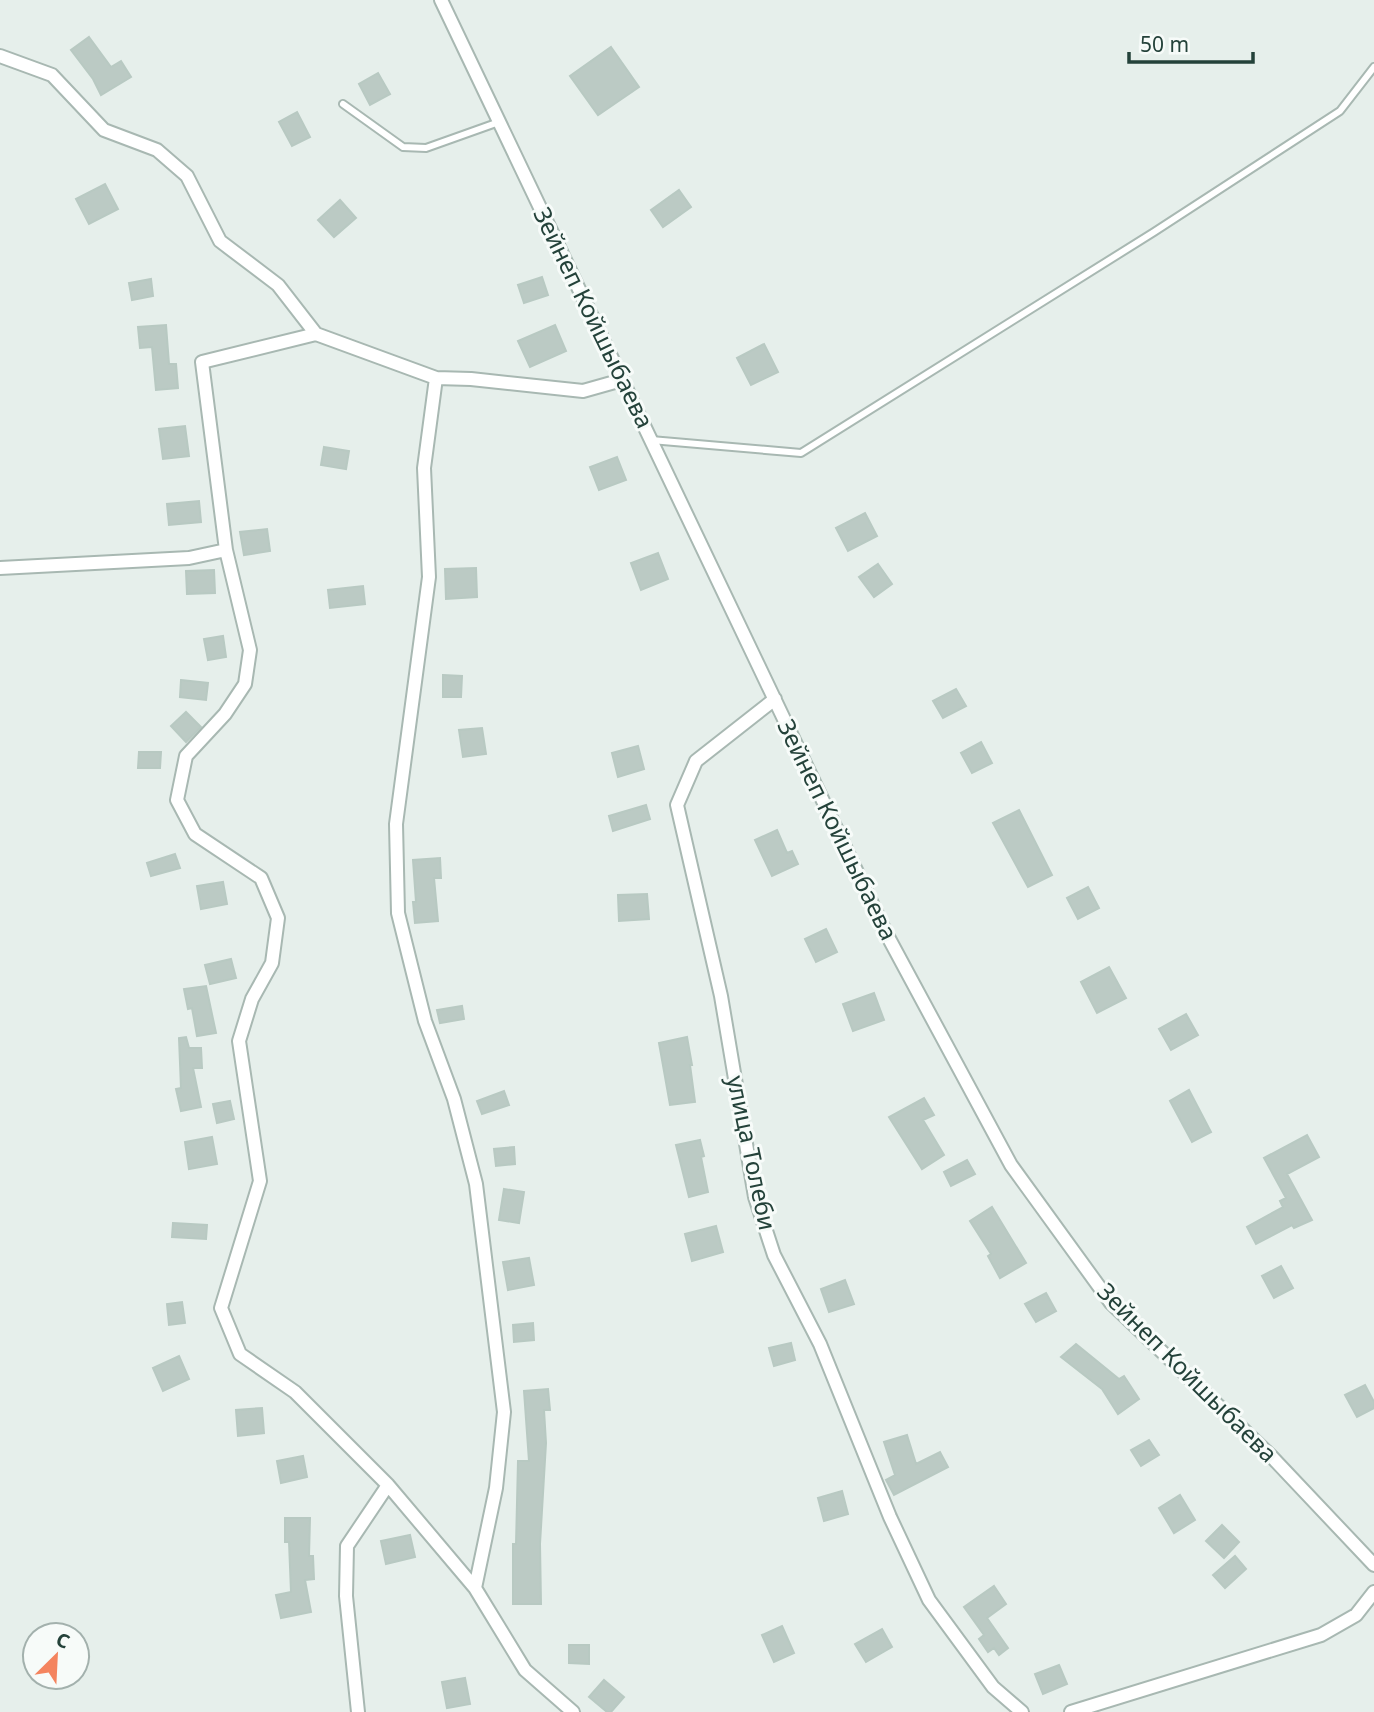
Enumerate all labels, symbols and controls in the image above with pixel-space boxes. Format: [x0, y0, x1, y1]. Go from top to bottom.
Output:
scale bar [1129, 21, 1253, 65]
text: 50 m [1140, 30, 1189, 58]
street label: Зейнеп Койшыбаева [527, 201, 662, 433]
street label: Зейнеп Койшыбаева [771, 713, 906, 945]
street label: улица Толеби [720, 1072, 785, 1233]
street label: Зейнеп Койшыбаева [1091, 1275, 1285, 1469]
north arrow [21, 1621, 91, 1691]
text: С [52, 1626, 74, 1655]

